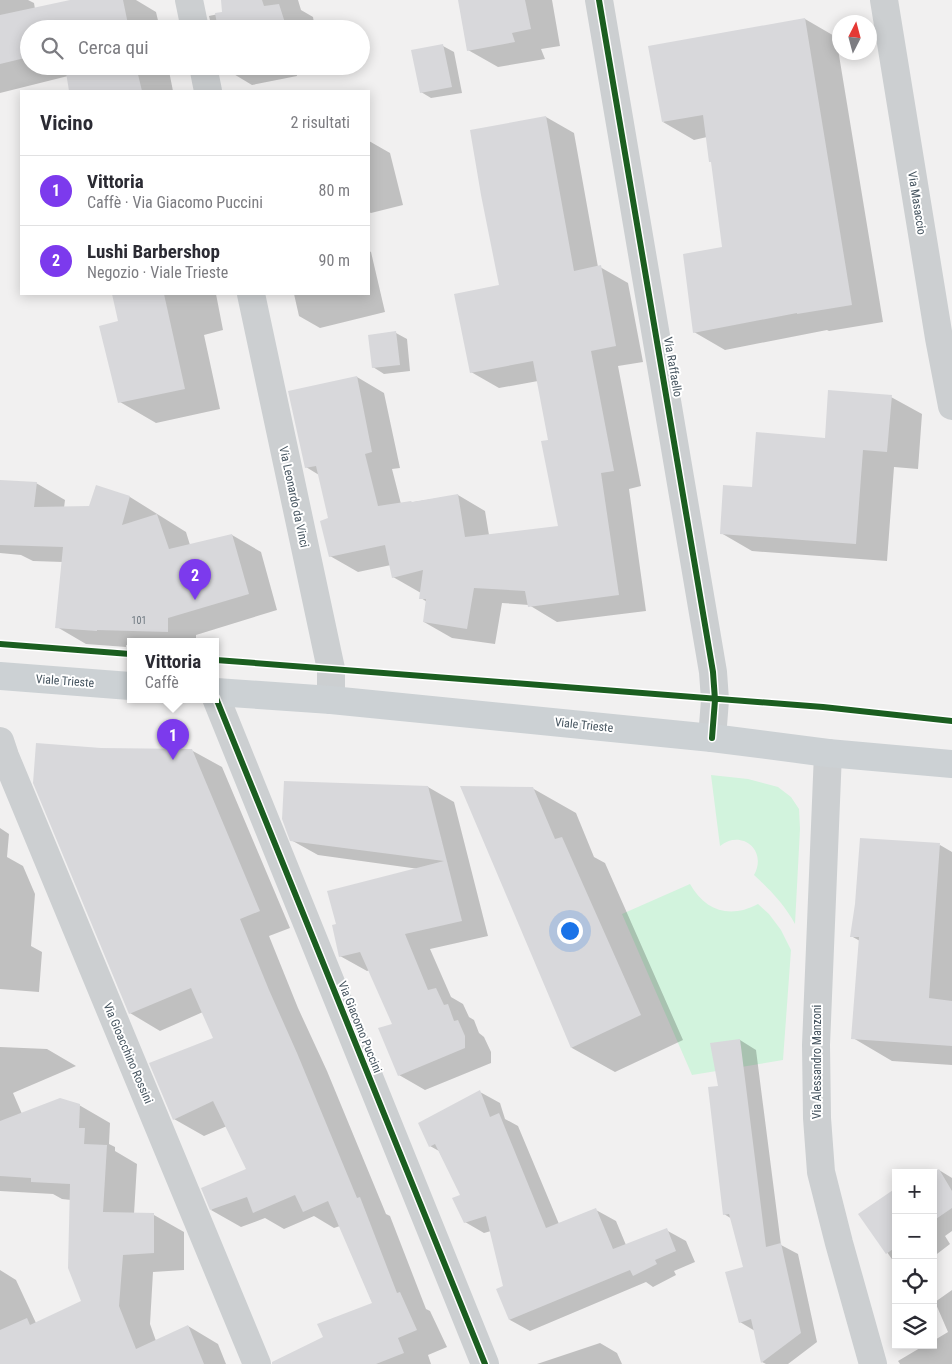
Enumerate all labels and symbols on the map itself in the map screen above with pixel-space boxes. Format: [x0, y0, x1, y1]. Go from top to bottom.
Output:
north arrow [832, 15, 877, 60]
street label: Via Masaccio [905, 170, 929, 236]
street label: Via Raffaello [661, 336, 685, 398]
street label: Via Leonardo da Vinci [276, 445, 312, 549]
pin: 2 [179, 559, 211, 600]
house number: 101 [132, 615, 146, 626]
street label: Viale Trieste [35, 672, 95, 690]
street label: Viale Trieste [554, 715, 614, 735]
pin: 1 [157, 719, 189, 760]
your location [557, 918, 583, 944]
street label: Via Giacomo Puccini [335, 979, 385, 1075]
street label: Via Gioacchino Rossini [100, 1000, 156, 1106]
street label: Via Alessandro Manzoni [810, 1005, 824, 1119]

